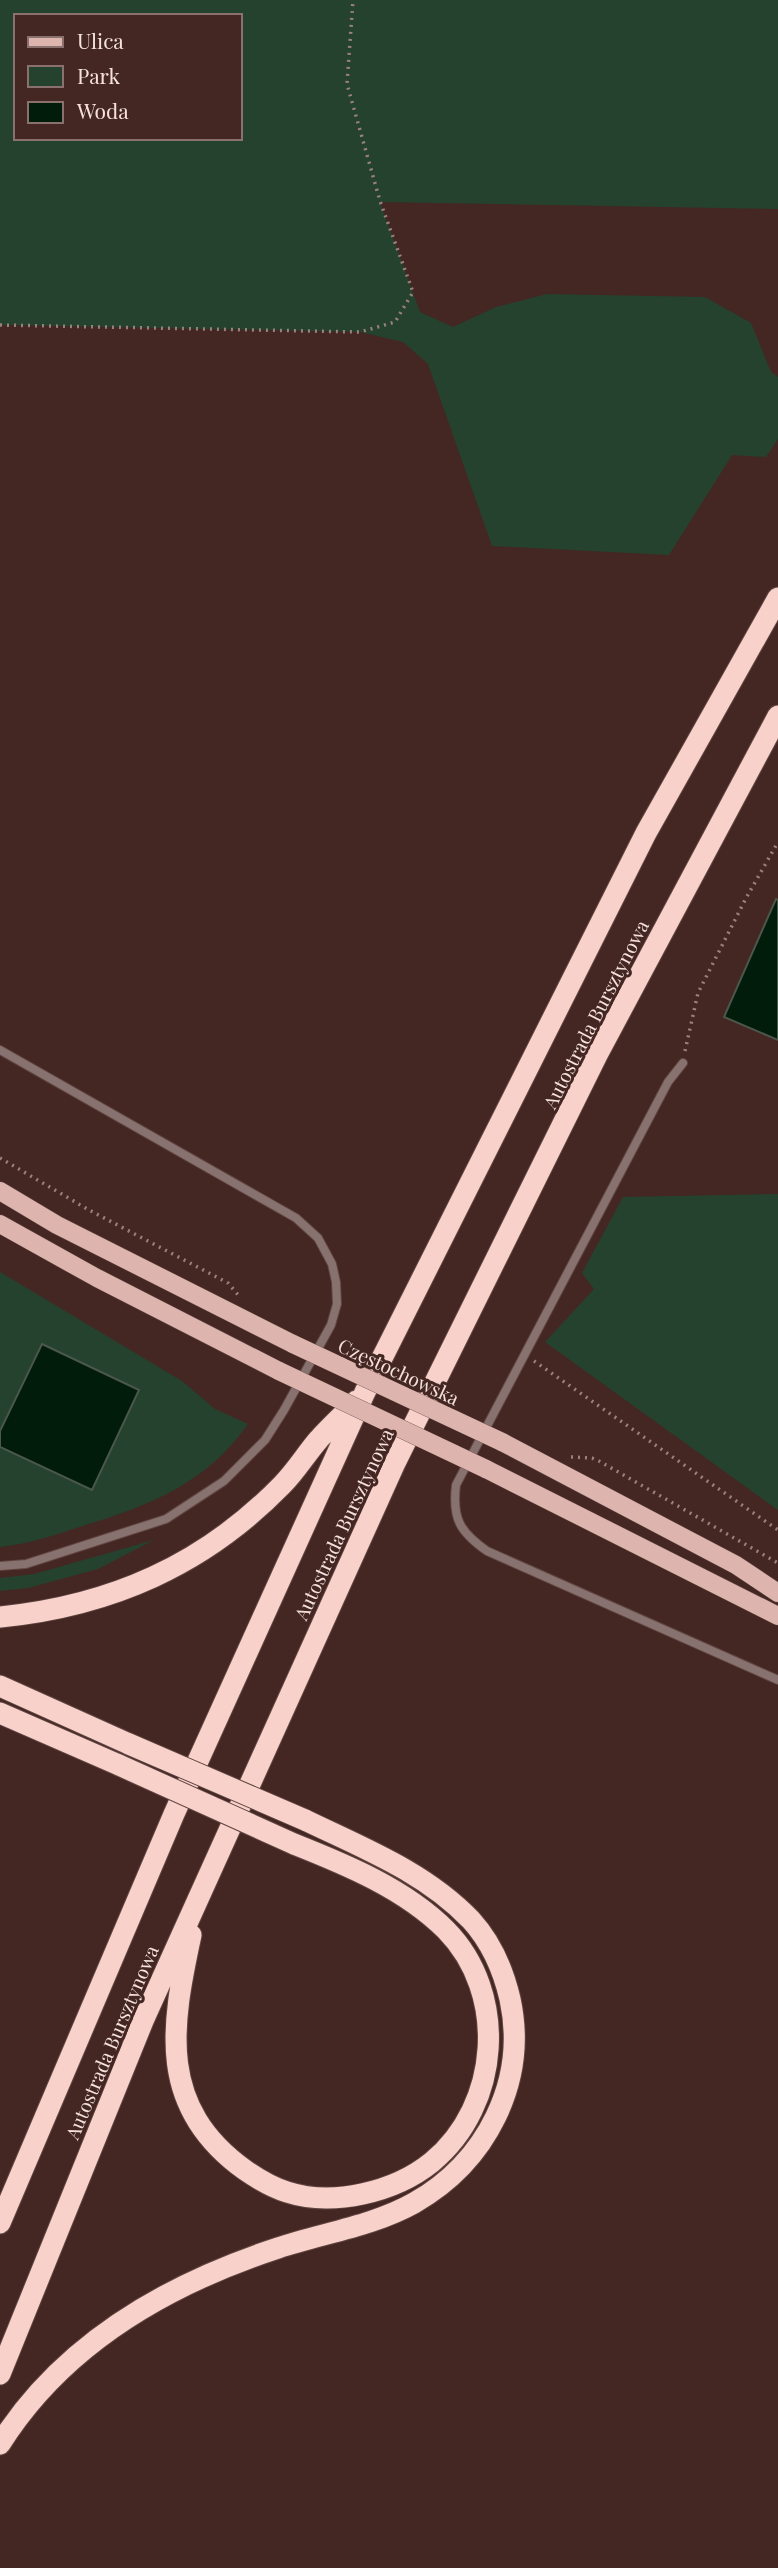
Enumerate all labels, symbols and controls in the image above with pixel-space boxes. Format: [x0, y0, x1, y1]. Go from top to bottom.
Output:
legend [14, 14, 242, 140]
text: Ulica [77, 26, 124, 54]
text: Park [77, 61, 121, 89]
text: Woda [76, 96, 129, 124]
street label: Autostrada Bursztynowa [536, 915, 654, 1114]
street label: Częstochowska [334, 1332, 464, 1411]
street label: Autostrada Bursztynowa [287, 1424, 399, 1625]
street label: Autostrada Bursztynowa [58, 1940, 164, 2144]

